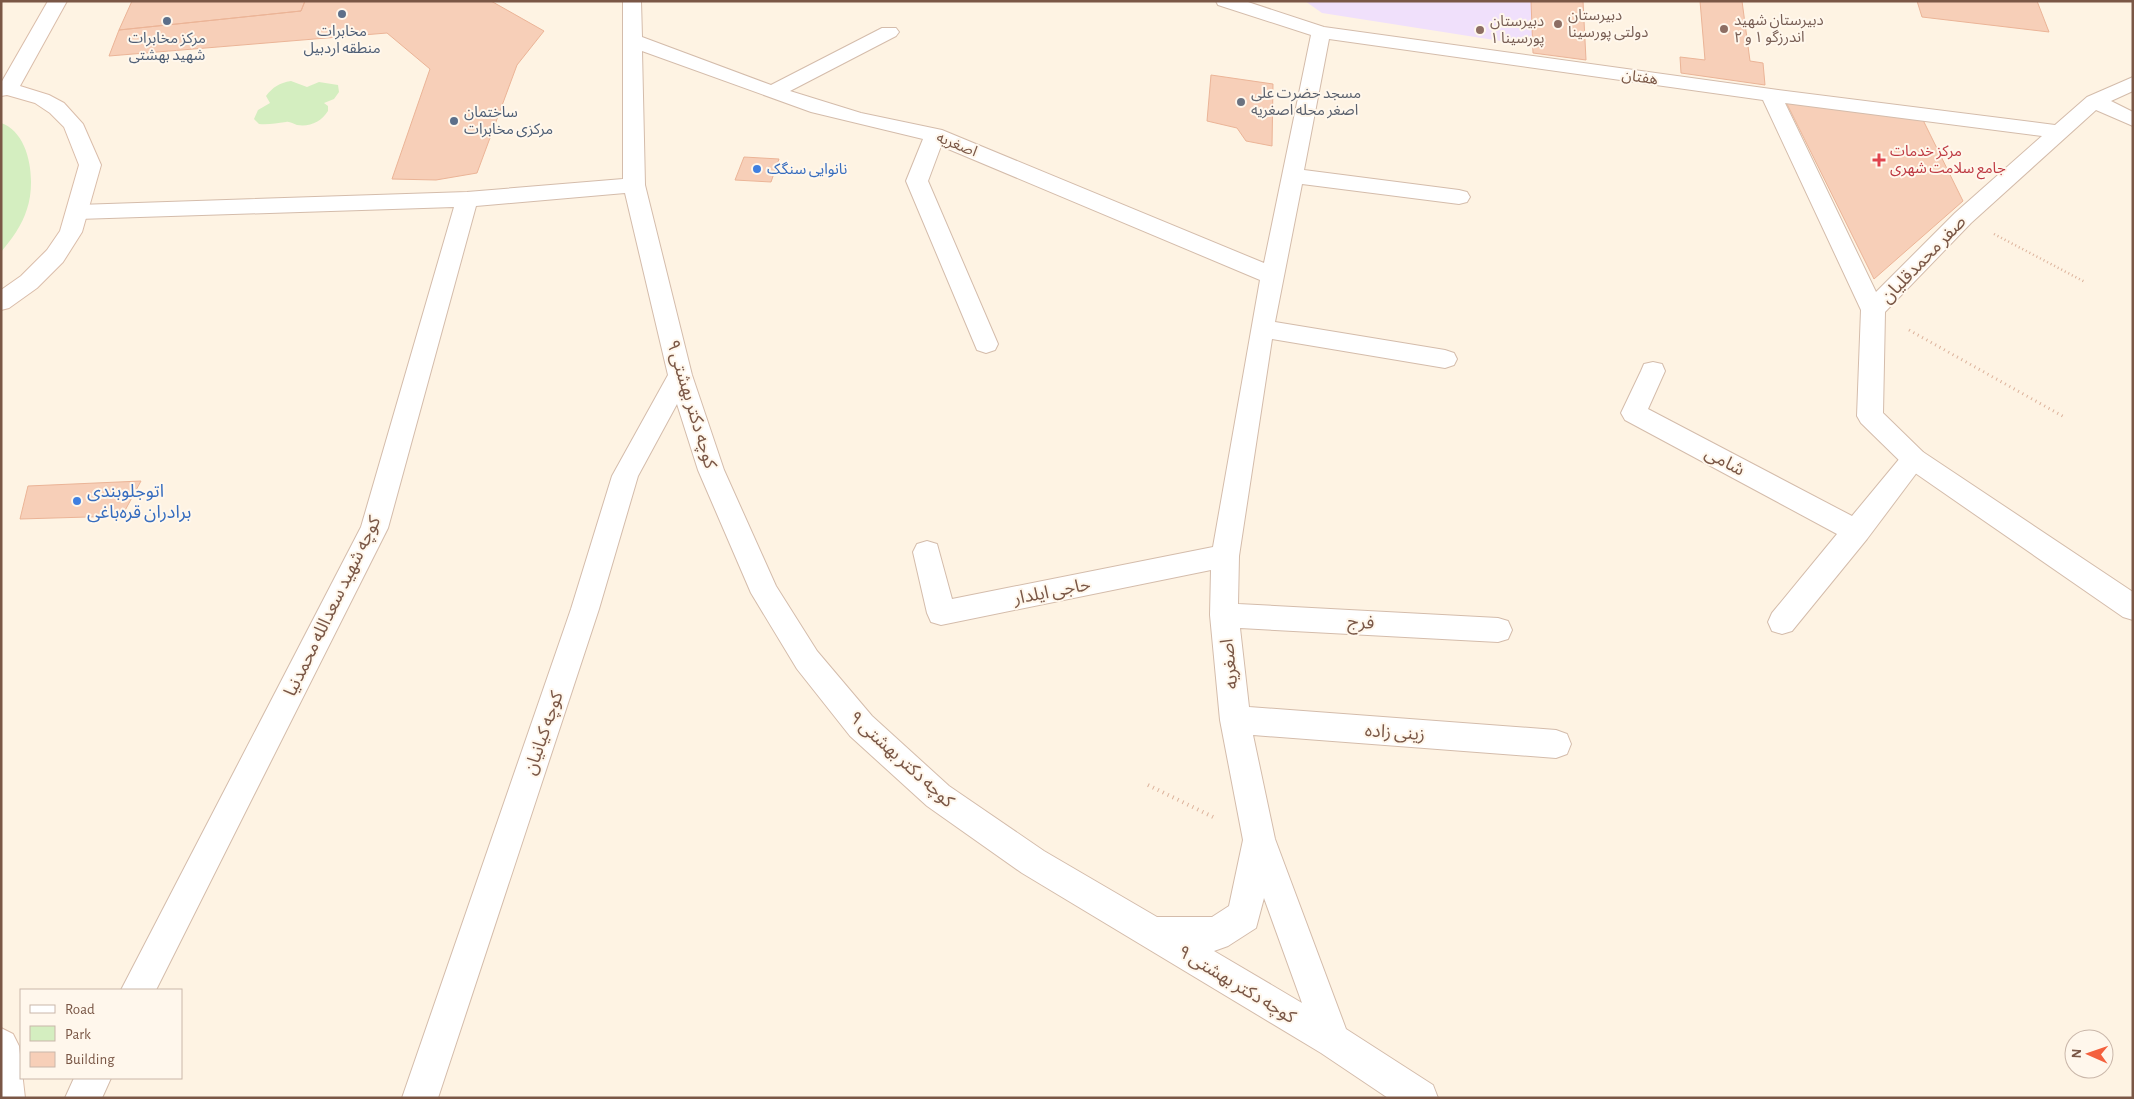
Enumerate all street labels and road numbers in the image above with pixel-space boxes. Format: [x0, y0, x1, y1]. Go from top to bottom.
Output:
street label: هفتان [1621, 68, 1659, 88]
street label: اصغریه [934, 130, 979, 160]
street label: صفر محمدقلیان [1878, 212, 1970, 308]
street label: کوچه دکتر بهشتی ۹ [662, 338, 719, 472]
street label: شامی [1701, 444, 1747, 481]
street label: کوچه شهید سعدالله محمدنیا [282, 513, 385, 700]
street label: حاجی ایلدار [1011, 576, 1092, 609]
street label: فرج [1347, 613, 1375, 636]
street label: اصغریه [1218, 638, 1243, 690]
street label: کوچه کیانیان [521, 689, 568, 778]
street label: کوچه دکتر بهشتی ۹ [845, 708, 957, 812]
street label: زینی زاده [1364, 722, 1426, 745]
street label: کوچه دکتر بهشتی ۹ [1174, 943, 1299, 1028]

